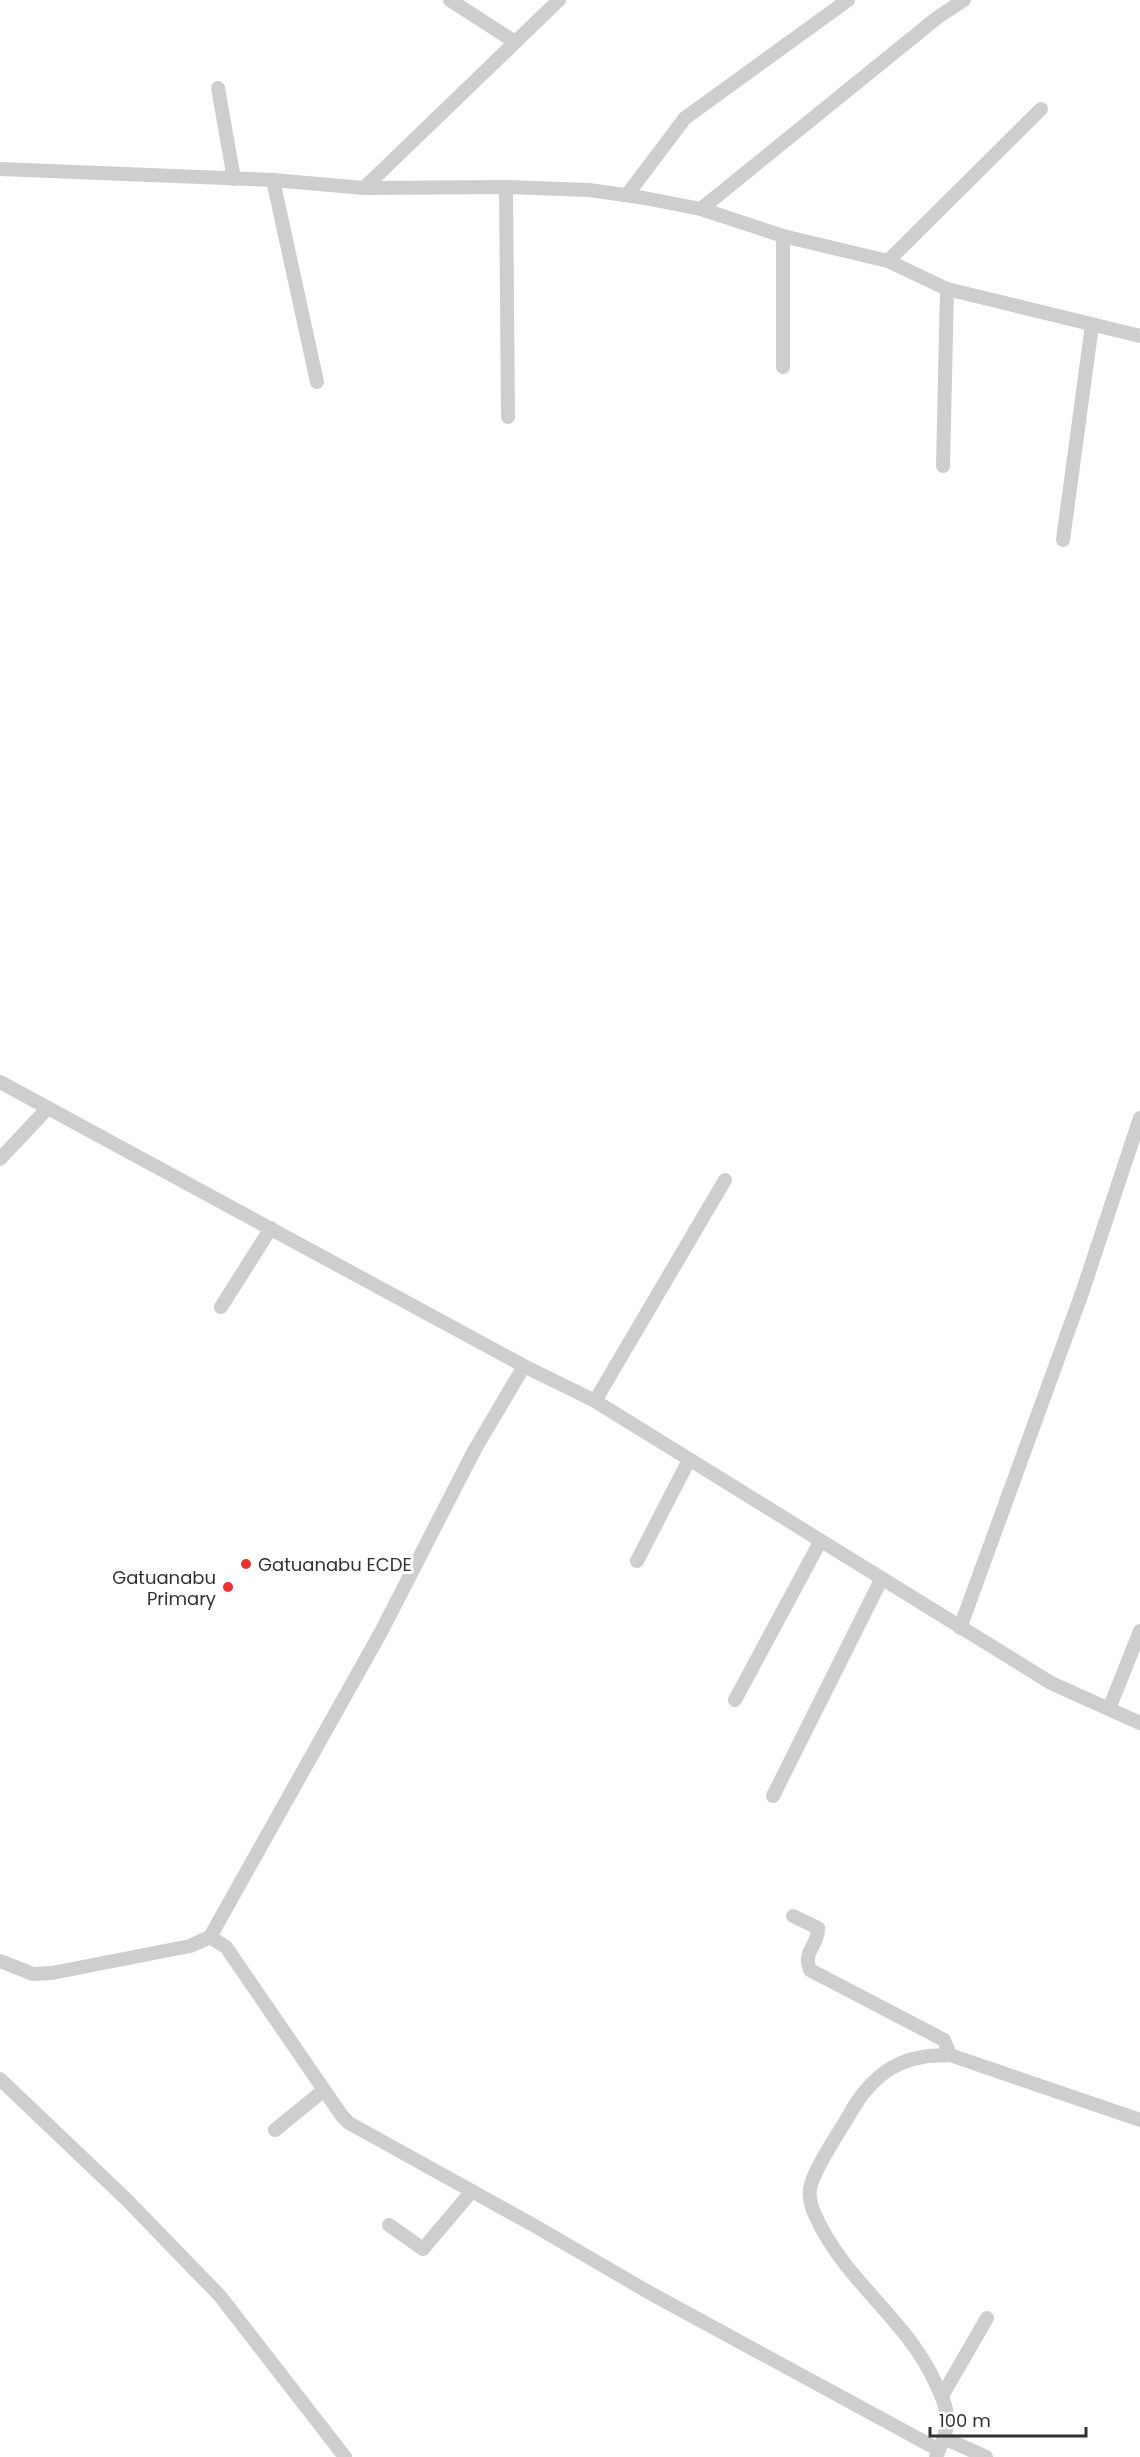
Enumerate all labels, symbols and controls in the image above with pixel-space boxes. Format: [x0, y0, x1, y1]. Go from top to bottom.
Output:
place label: Gatuanabu ECDE [258, 1552, 412, 1577]
marker: Gatuanabu ECDE [239, 1557, 253, 1571]
place label: Gatuanabu Primary [112, 1565, 216, 1611]
marker: Gatuanabu Primary [221, 1580, 235, 1594]
scale bar [930, 2400, 1086, 2438]
text: 100 m [939, 2408, 991, 2433]

